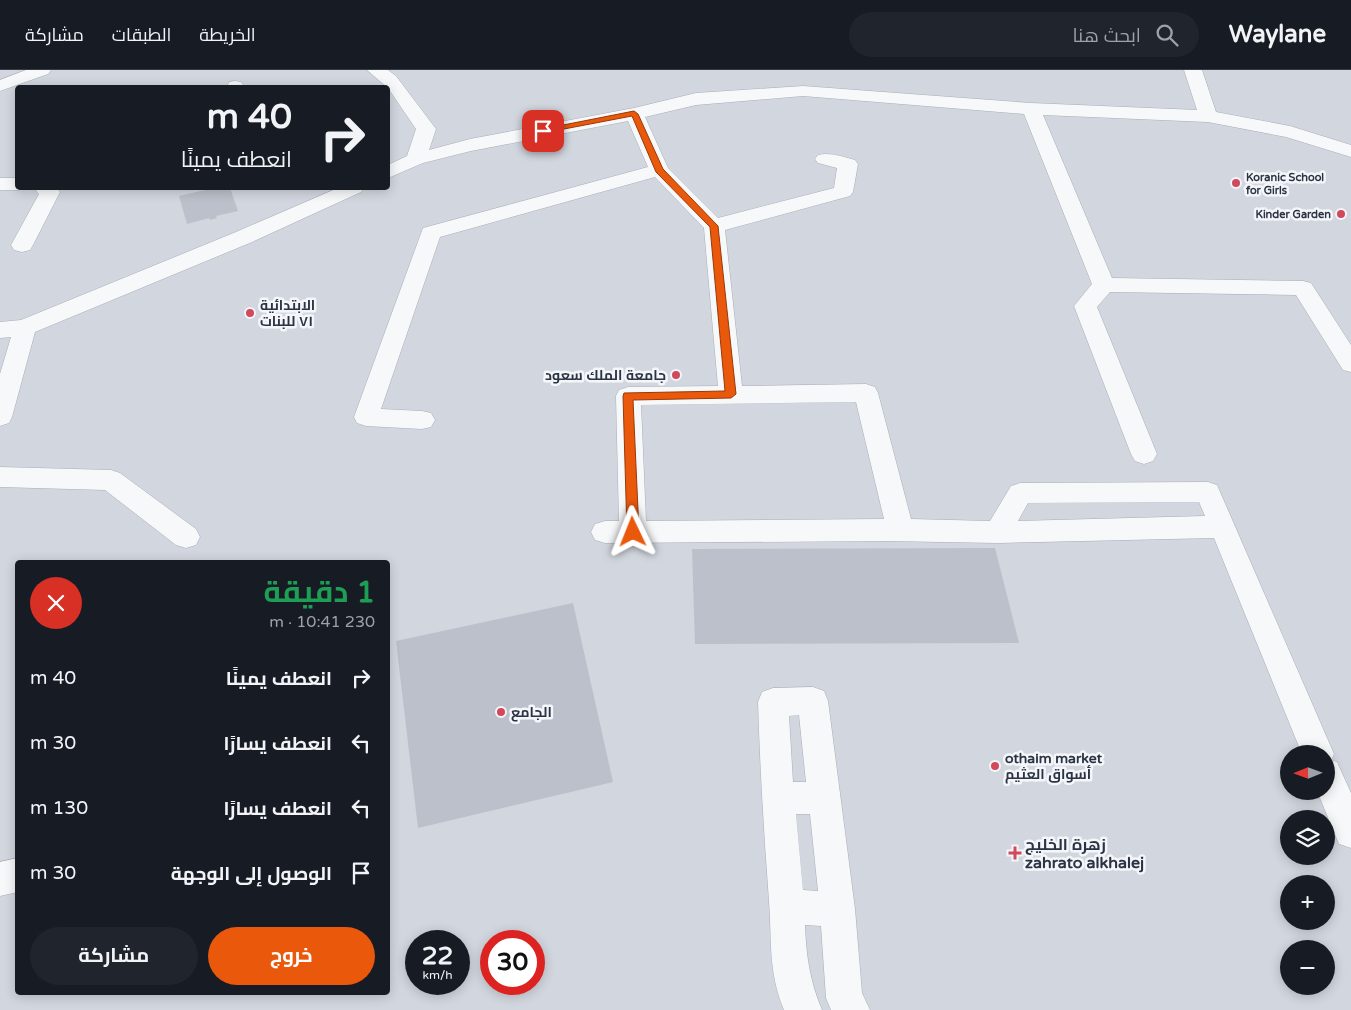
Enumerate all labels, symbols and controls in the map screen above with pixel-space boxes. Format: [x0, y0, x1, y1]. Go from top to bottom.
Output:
search box [849, 12, 1199, 57]
text: Waylane [1229, 20, 1326, 49]
icon: search [1153, 21, 1181, 49]
text: مشاركة [25, 24, 84, 46]
text: الطبقات [112, 24, 171, 46]
text: الخريطة [199, 24, 256, 46]
text: ابحث هنا [1072, 25, 1141, 47]
text: 40 m [207, 96, 292, 138]
icon: right [310, 105, 375, 170]
pin [522, 110, 564, 152]
icon: arrive [529, 117, 557, 145]
text: انعطف يمينًا [181, 147, 292, 173]
place label: Koranic School for Girls [1245, 171, 1324, 197]
marker: Koranic School for Girls [1230, 177, 1242, 189]
place label: Kinder Garden [1256, 208, 1331, 221]
marker: Kinder Garden [1335, 208, 1347, 220]
place label: الابتدائية ٧١ للبنات [260, 297, 315, 330]
marker: الابتدائية ٧١ للبنات [244, 307, 256, 319]
place label: جامعة الملك سعود [545, 367, 666, 384]
marker: جامعة الملك سعود [670, 369, 682, 381]
position arrow [606, 505, 658, 557]
text: 1 دقيقة [264, 574, 375, 611]
button: close [30, 577, 82, 629]
text: 230 m · 10:41 [269, 612, 375, 632]
icon: right [347, 664, 375, 692]
text: 40 m [30, 667, 76, 689]
text: انعطف يمينًا [226, 668, 332, 690]
place label: الجامع [511, 704, 552, 722]
marker: الجامع [495, 706, 507, 718]
icon: left [347, 729, 375, 757]
text: 30 m [30, 732, 76, 754]
text: انعطف يسارًا [223, 733, 332, 755]
north arrow [1280, 745, 1335, 800]
map controls [1280, 745, 1335, 995]
place label: othaim market أسواق العثيم [1005, 750, 1103, 784]
marker: othaim market أسواق العثيم [989, 760, 1001, 772]
icon: left [347, 794, 375, 822]
text: 130 m [30, 797, 88, 819]
text: انعطف يسارًا [223, 798, 332, 820]
button: layers [1280, 810, 1335, 865]
place label: زهرة الخليج zahrato alkhalej [1025, 835, 1144, 873]
marker: زهرة الخليج zahrato alkhalej [1009, 847, 1021, 859]
icon: arrive [347, 859, 375, 887]
text: 30 m [30, 862, 76, 884]
text: الوصول إلى الوجهة [171, 863, 332, 885]
button: + [1280, 875, 1335, 930]
button: مشاركة [30, 927, 198, 985]
button: خروج [208, 927, 375, 985]
speed limit sign: 30 [480, 930, 545, 995]
button: − [1280, 940, 1335, 995]
text: 22 [422, 941, 453, 971]
text: km/h [422, 968, 453, 982]

